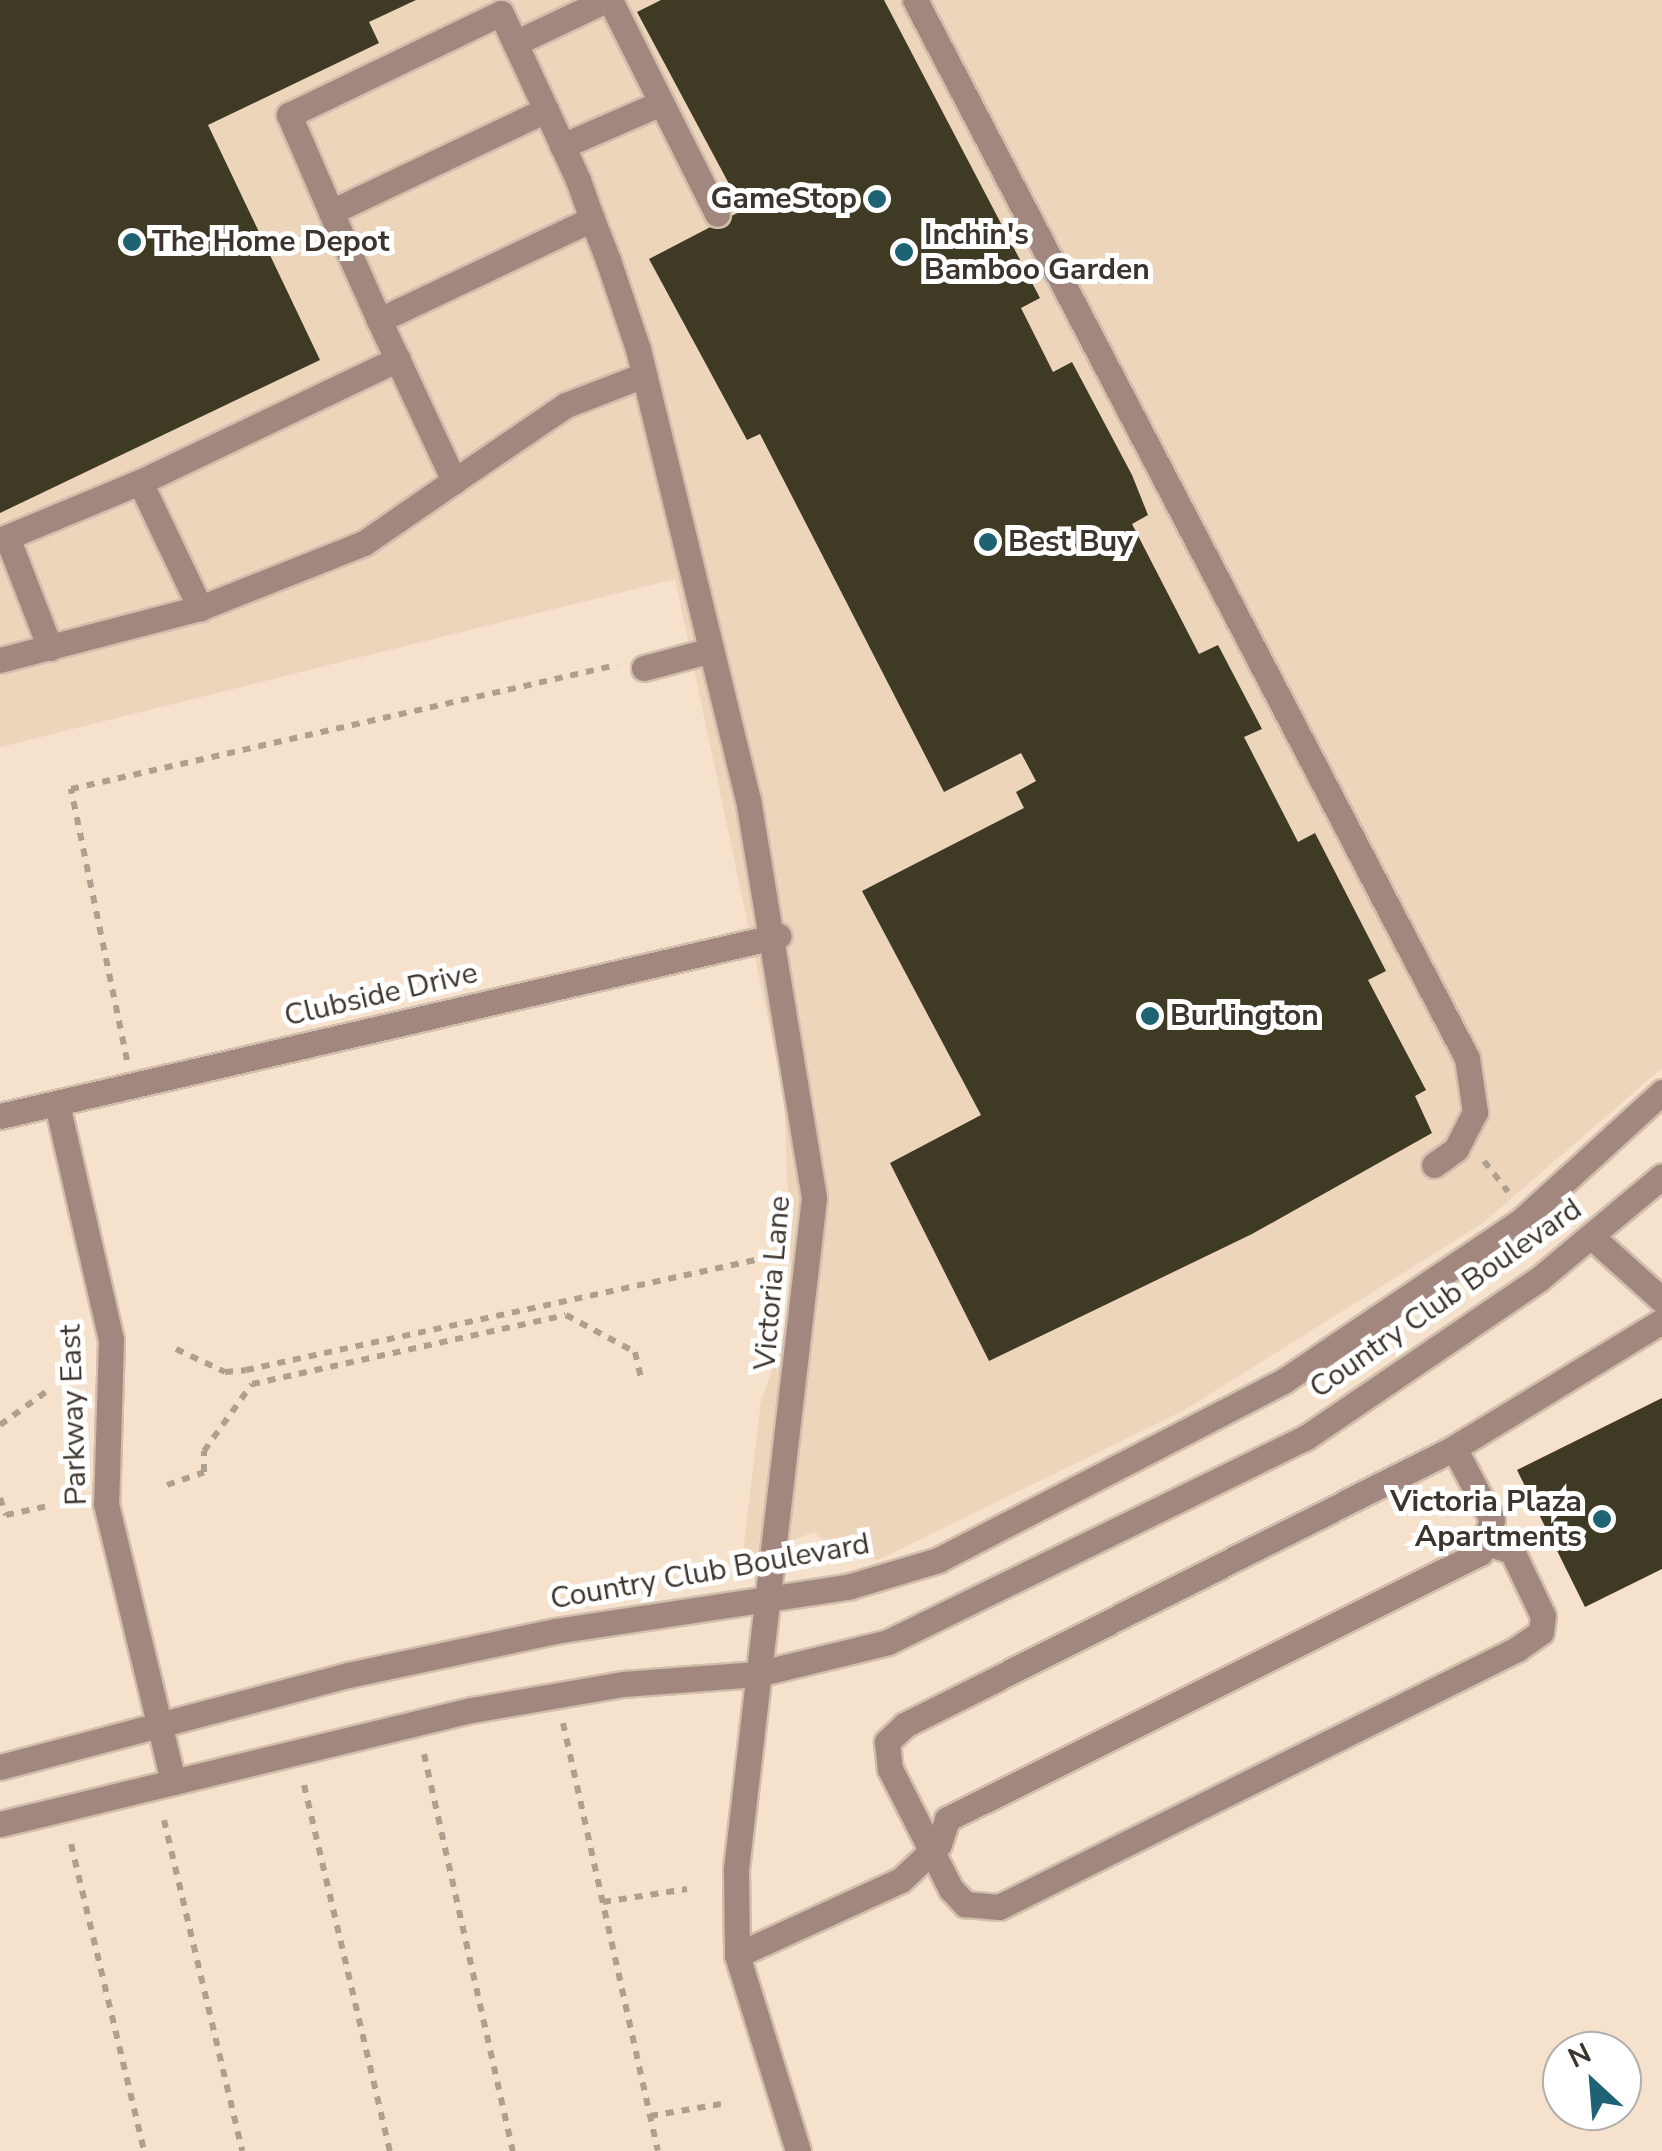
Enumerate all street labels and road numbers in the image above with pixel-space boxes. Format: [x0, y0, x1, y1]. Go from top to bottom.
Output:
street label: Clubside Drive [281, 955, 481, 1035]
street label: Country Club Boulevard [1303, 1191, 1589, 1407]
street label: Victoria Lane [747, 1194, 799, 1372]
street label: Parkway East [53, 1324, 95, 1506]
street label: Country Club Boulevard [548, 1526, 872, 1618]

